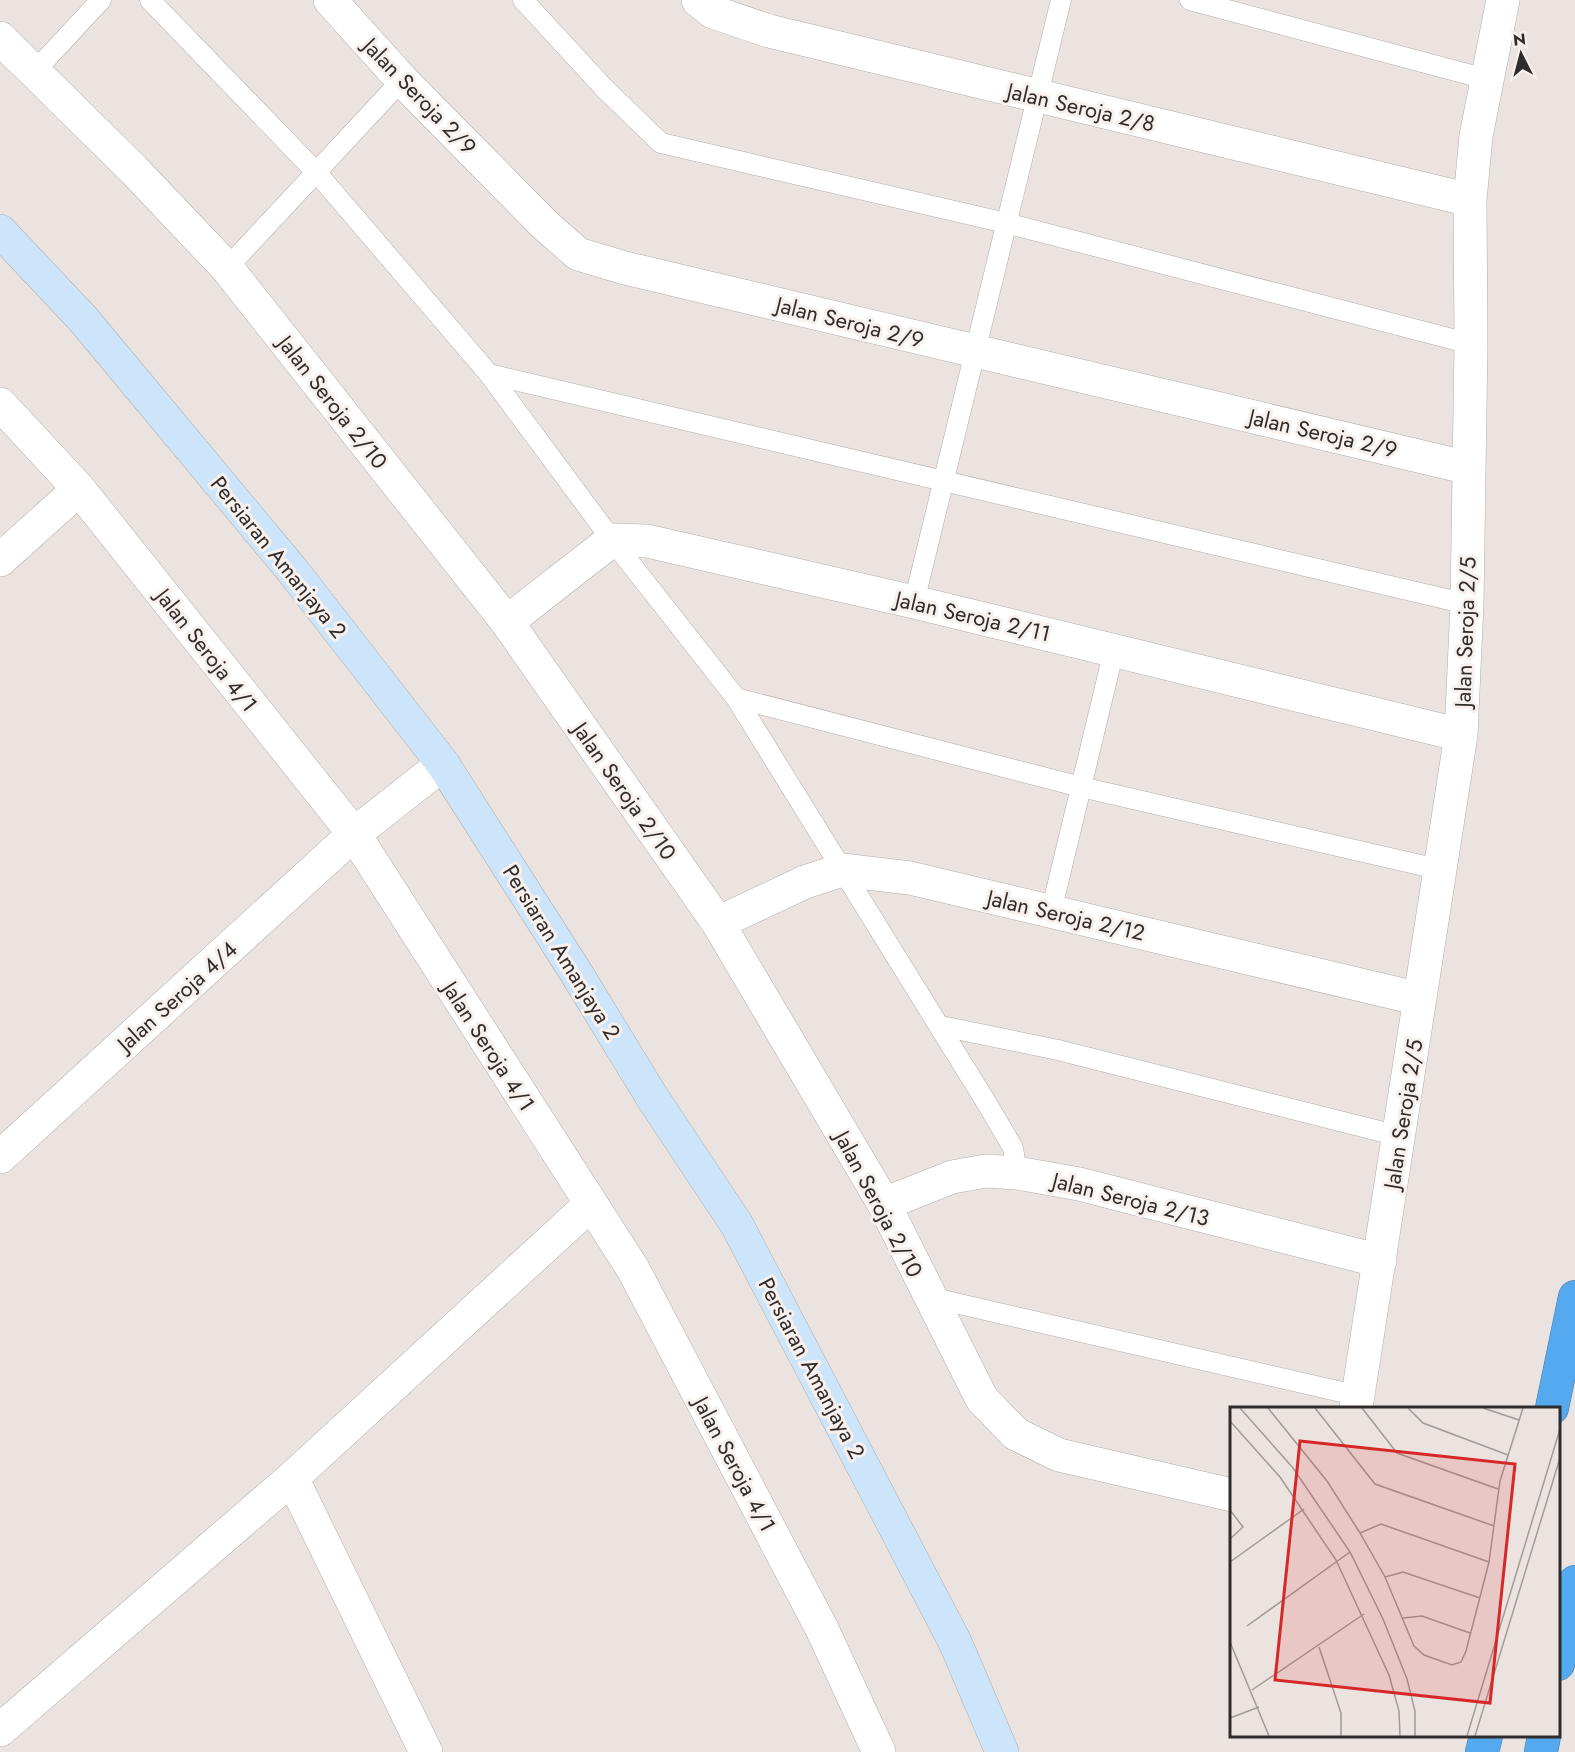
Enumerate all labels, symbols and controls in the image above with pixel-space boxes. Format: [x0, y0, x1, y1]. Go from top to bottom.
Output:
north arrow [1491, 24, 1551, 84]
text: N [1512, 27, 1527, 52]
street label: Jalan Seroja 2/9 [354, 28, 484, 162]
street label: Jalan Seroja 2/8 [1001, 74, 1158, 140]
street label: Jalan Seroja 2/9 [770, 287, 927, 356]
street label: Jalan Seroja 2/10 [269, 326, 395, 476]
street label: Jalan Seroja 2/9 [1243, 400, 1400, 466]
street label: Persiaran Amanjaya 2 [203, 469, 355, 645]
street label: Jalan Seroja 2/5 [1446, 556, 1484, 711]
street label: Jalan Seroja 4/1 [147, 579, 265, 719]
street label: Jalan Seroja 2/11 [889, 582, 1054, 649]
street label: Jalan Seroja 2/10 [564, 713, 685, 866]
street label: Persiaran Amanjaya 2 [495, 858, 629, 1046]
street label: Jalan Seroja 2/12 [981, 881, 1148, 949]
street label: Jalan Seroja 4/4 [108, 933, 244, 1061]
street label: Jalan Seroja 4/1 [433, 972, 543, 1117]
street label: Jalan Seroja 2/5 [1375, 1037, 1431, 1194]
street label: Jalan Seroja 2/10 [825, 1122, 931, 1283]
street label: Jalan Seroja 2/13 [1046, 1163, 1213, 1234]
street label: Persiaran Amanjaya 2 [751, 1272, 873, 1464]
street label: Jalan Seroja 4/1 [684, 1388, 784, 1537]
inset map [1230, 1407, 1560, 1737]

